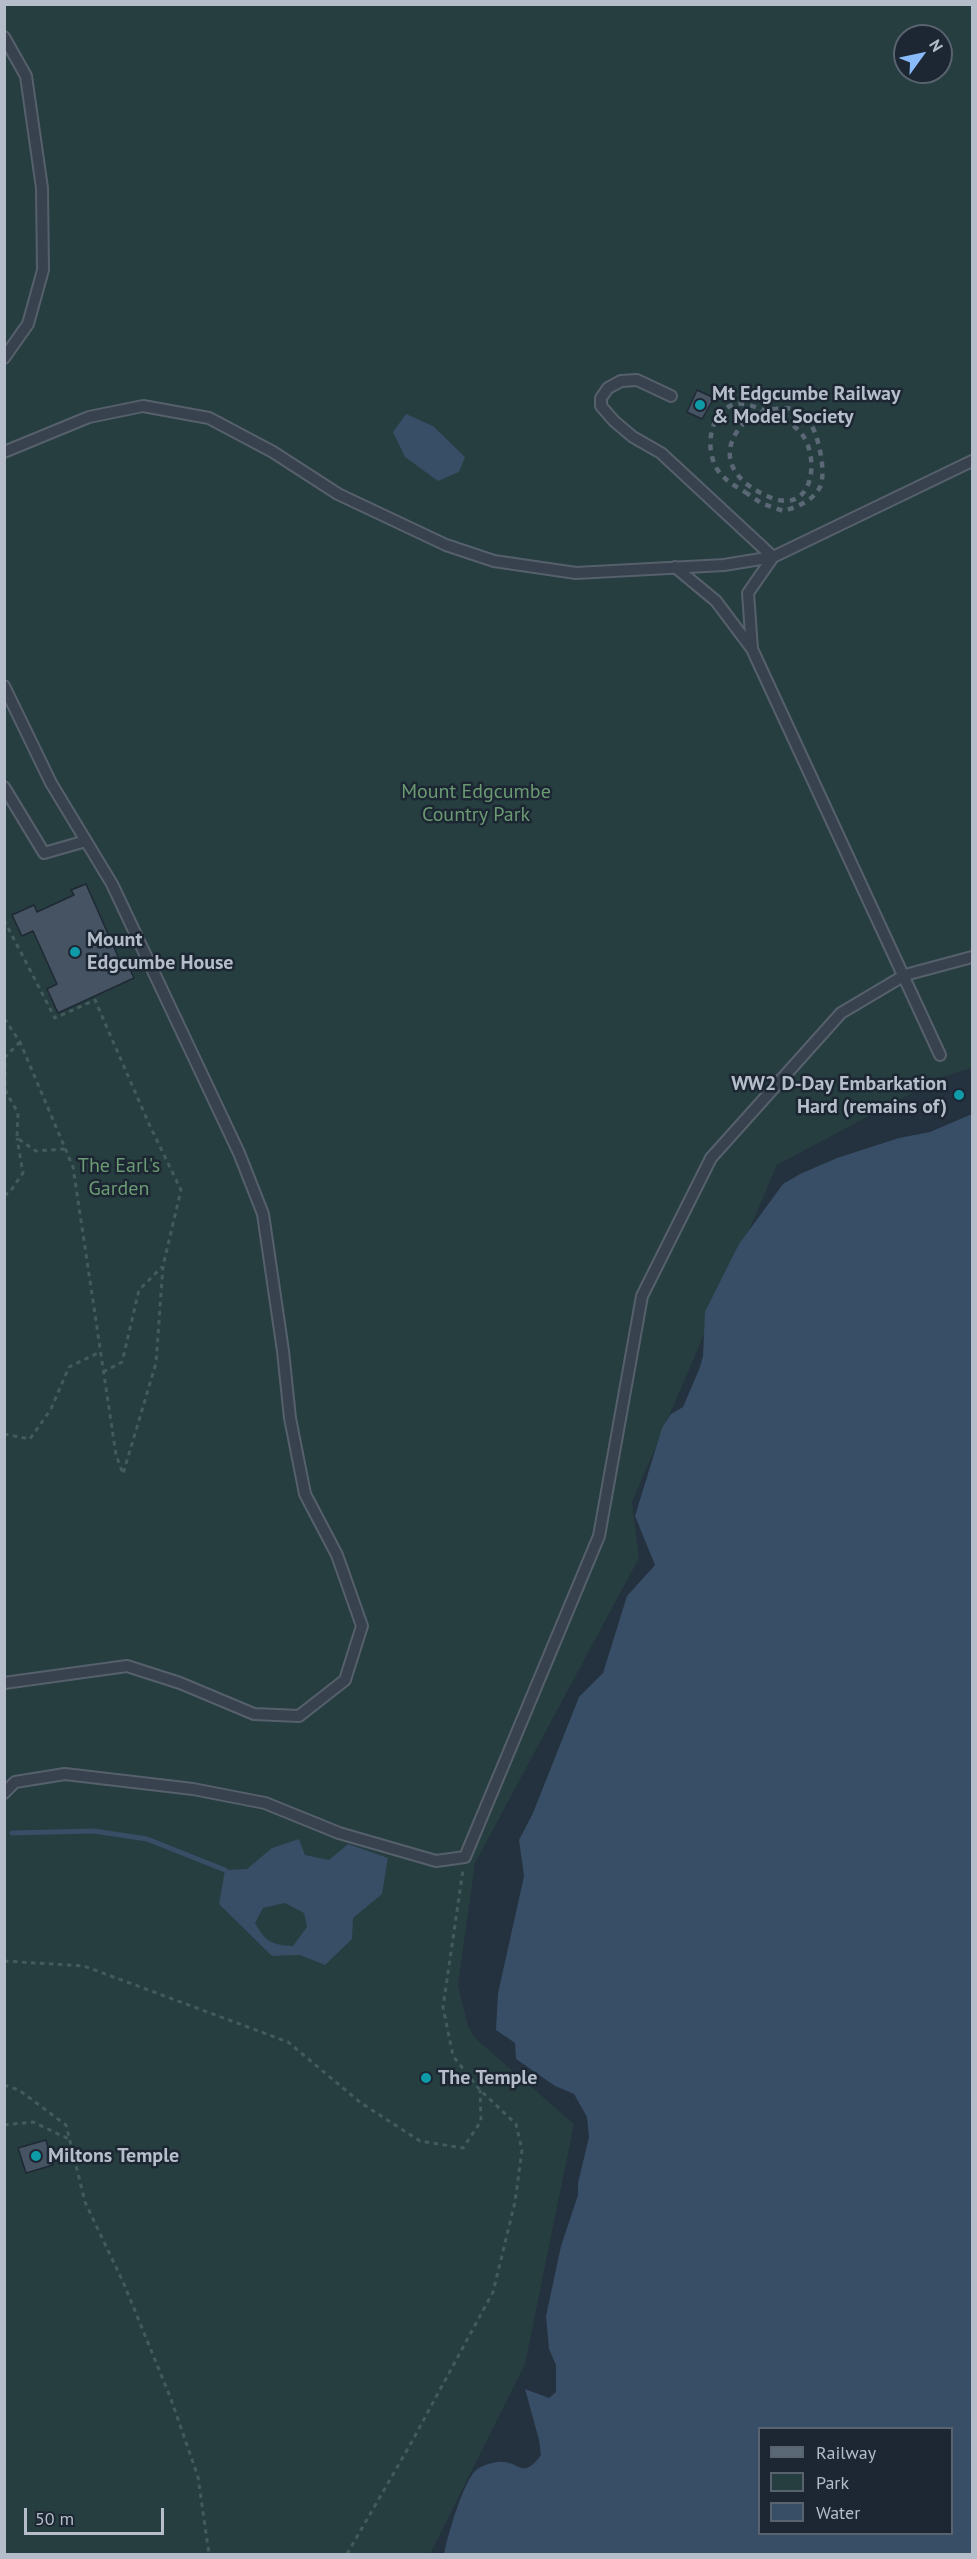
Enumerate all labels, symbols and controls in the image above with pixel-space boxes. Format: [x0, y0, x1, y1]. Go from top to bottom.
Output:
north arrow [893, 24, 953, 84]
text: N [925, 35, 948, 55]
place label: Mt Edgcumbe Railway & Model Society [712, 382, 901, 429]
marker: Mt Edgcumbe Railway & Model Society [693, 398, 707, 412]
park label: Mount Edgcumbe Country Park [401, 780, 551, 827]
place label: Mount Edgcumbe House [87, 928, 234, 975]
marker: Mount Edgcumbe House [68, 945, 82, 959]
place label: WW2 D-Day Embarkation Hard (remains of) [731, 1072, 947, 1119]
marker: WW2 D-Day Embarkation Hard (remains of) [952, 1088, 966, 1102]
park label: The Earl's Garden [78, 1154, 160, 1201]
place label: The Temple [438, 2066, 537, 2090]
marker: The Temple [419, 2071, 433, 2085]
place label: Miltons Temple [48, 2144, 179, 2168]
marker: Miltons Temple [29, 2149, 43, 2163]
legend [758, 2427, 953, 2535]
text: Railway [816, 2441, 876, 2464]
text: Park [816, 2471, 849, 2494]
scale bar [27, 2496, 166, 2534]
text: Water [816, 2501, 860, 2524]
text: 50 m [35, 2507, 74, 2530]

